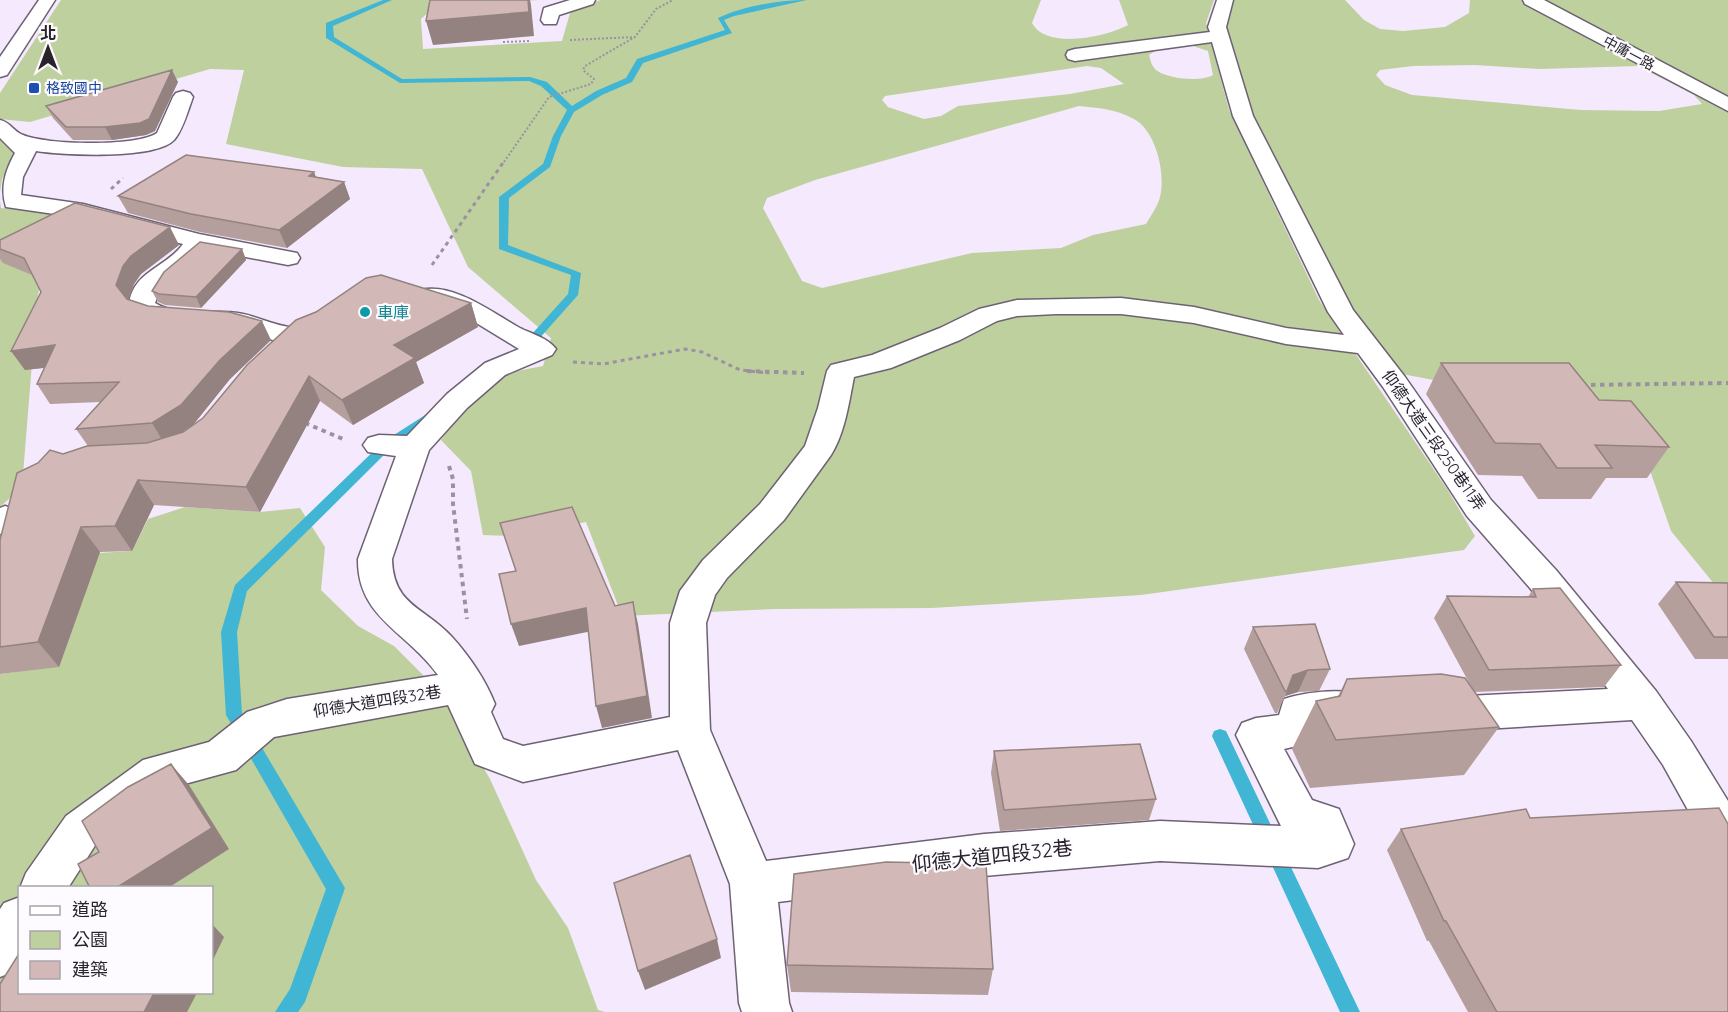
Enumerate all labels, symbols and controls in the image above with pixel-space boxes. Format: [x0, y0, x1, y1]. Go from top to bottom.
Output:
north arrow [18, 18, 78, 78]
text: 北 [40, 23, 56, 43]
street label: 中庸一路 [1600, 32, 1658, 74]
place label: 格致國中 [46, 79, 102, 97]
marker: 格致國中 [27, 81, 41, 95]
place label: 車庫 [377, 302, 409, 322]
marker: 車庫 [358, 305, 372, 319]
street label: 仰德大道三段250巷11弄 [1378, 366, 1490, 514]
street label: 仰德大道四段32巷 [312, 681, 442, 721]
street label: 仰德大道四段32巷 [910, 835, 1074, 876]
legend [18, 886, 213, 994]
text: 道路 [72, 898, 108, 921]
text: 公園 [72, 928, 108, 951]
text: 建築 [72, 958, 108, 981]

